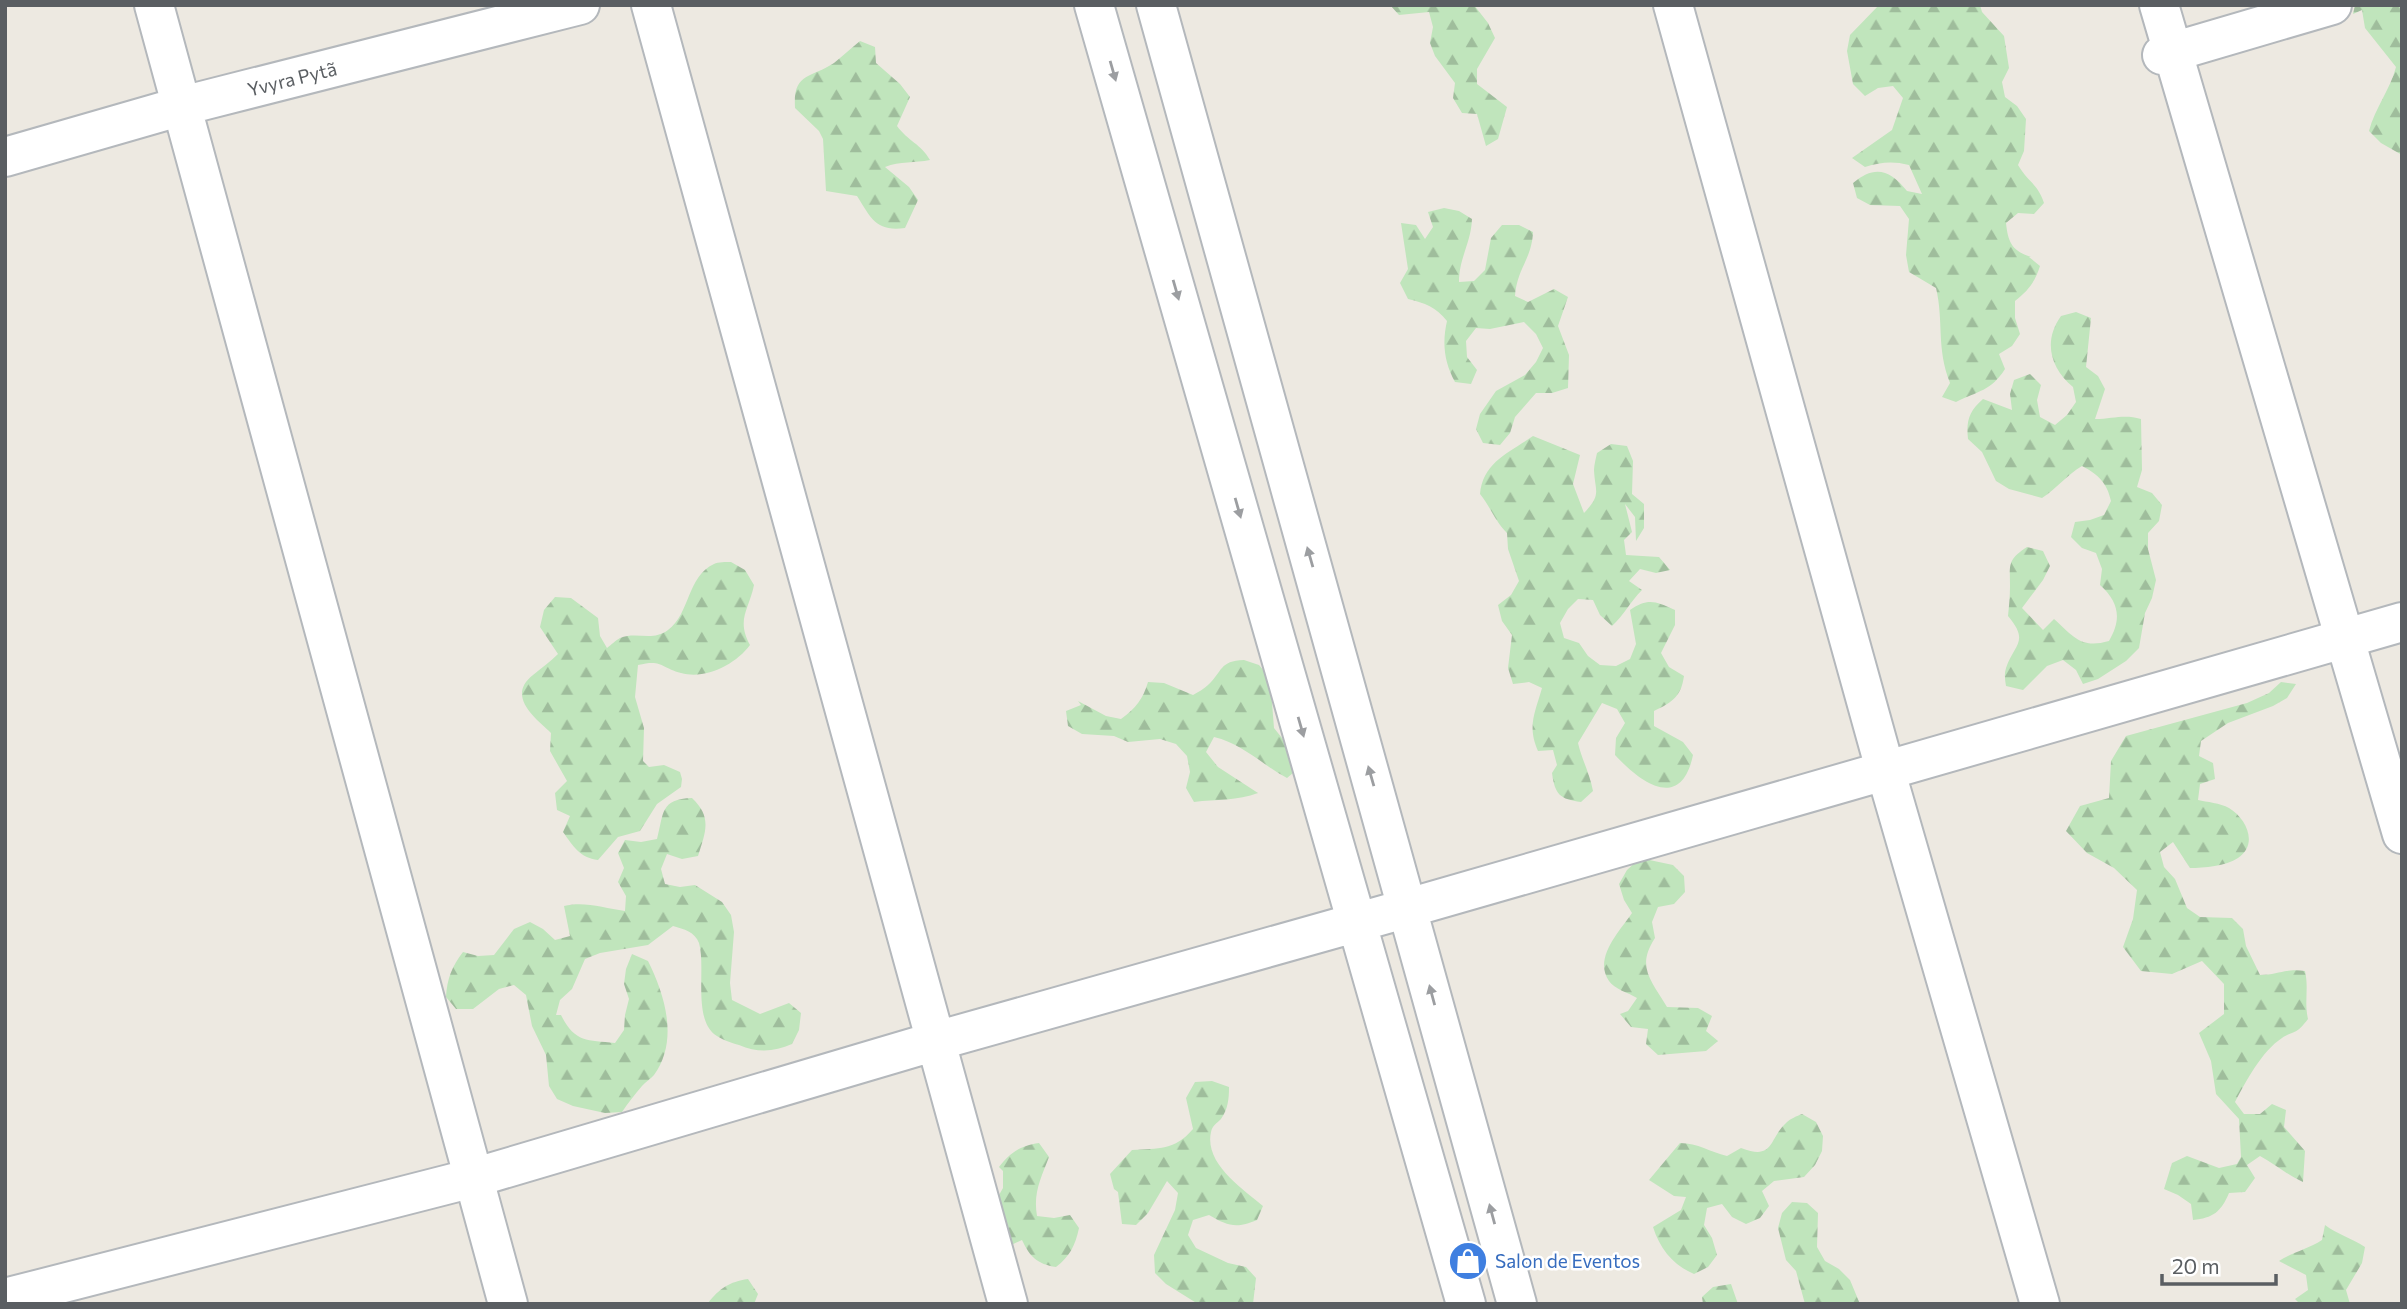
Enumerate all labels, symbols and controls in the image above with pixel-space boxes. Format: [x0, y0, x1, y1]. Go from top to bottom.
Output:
street label: Yvyra Pytã [245, 56, 339, 101]
one-way arrow [1108, 60, 1119, 82]
one-way arrow [1171, 279, 1181, 300]
one-way arrow [1234, 498, 1244, 519]
one-way arrow [1304, 546, 1314, 567]
one-way arrow [1296, 717, 1306, 738]
one-way arrow [1365, 765, 1375, 786]
one-way arrow [1426, 984, 1436, 1005]
one-way arrow [1486, 1203, 1497, 1225]
shop icon: Salon de Eventos [1447, 1240, 1489, 1282]
scale bar [2162, 1242, 2276, 1286]
place label: Salon de Eventos [1495, 1249, 1640, 1272]
text: 20 m [2172, 1253, 2220, 1278]

